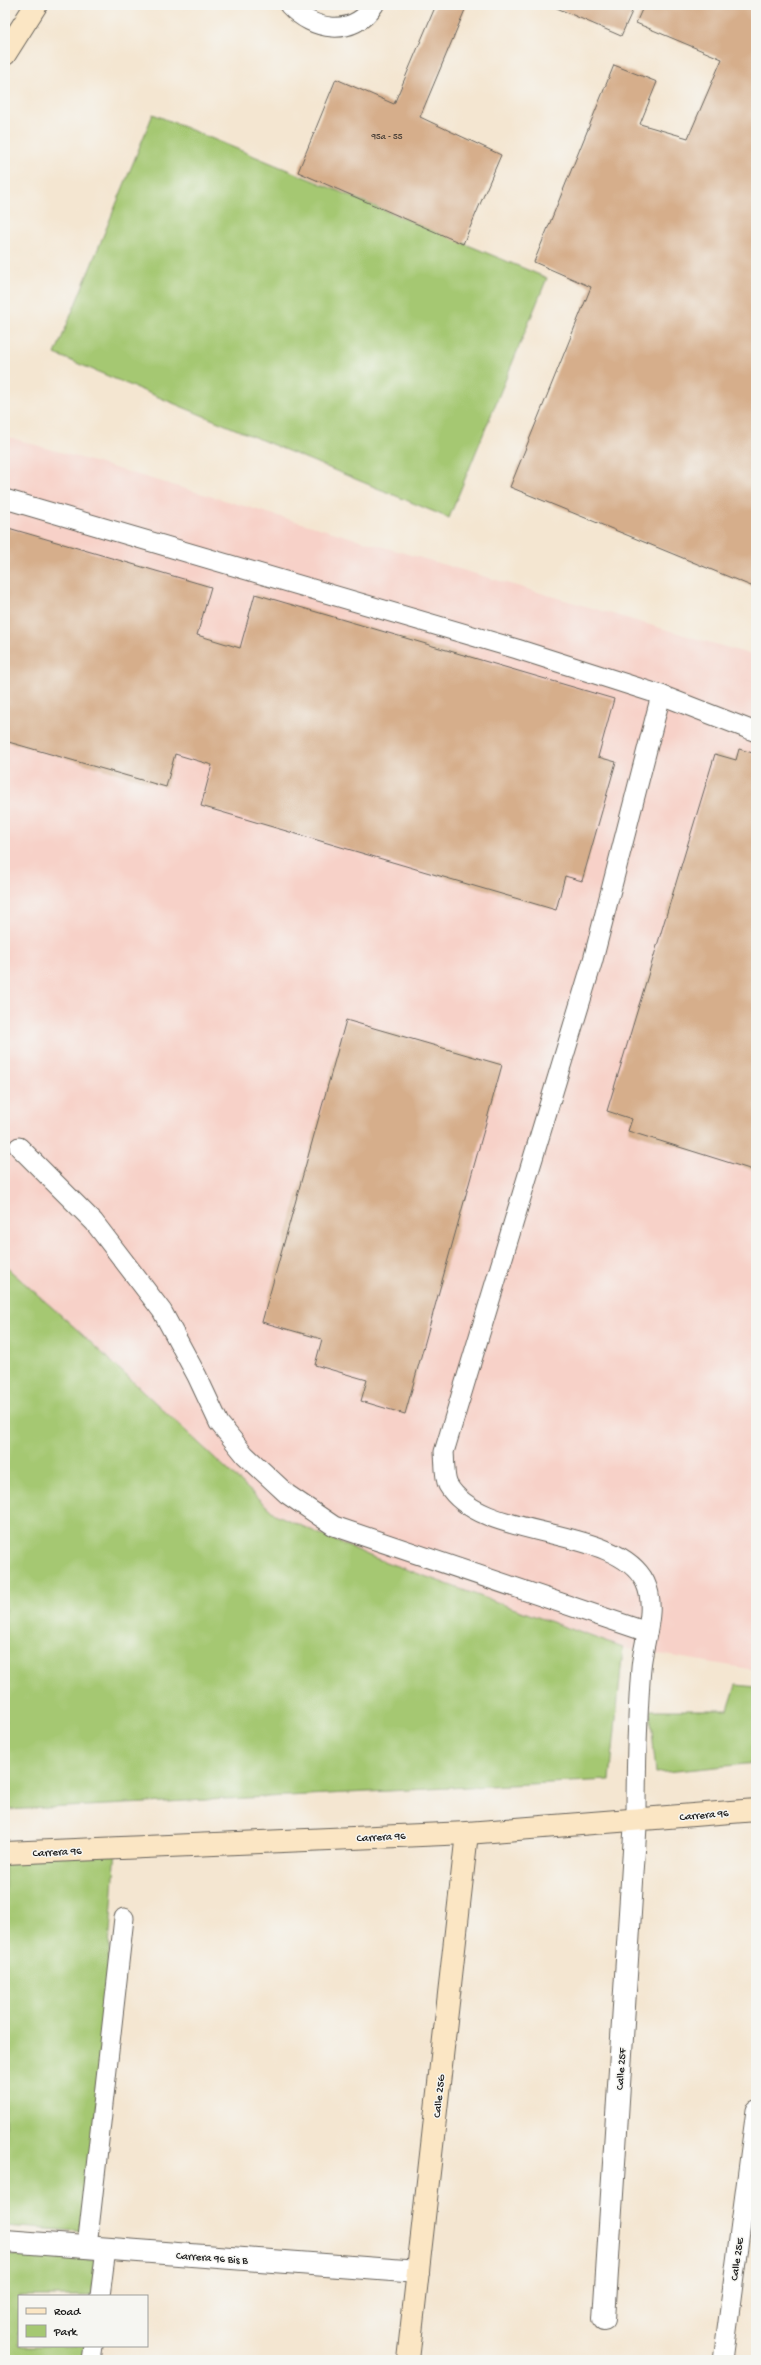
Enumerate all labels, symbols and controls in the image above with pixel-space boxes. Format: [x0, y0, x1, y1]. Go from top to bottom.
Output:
house number: 95a - 55 [371, 132, 403, 143]
street label: Carrera 96 [679, 1808, 730, 1824]
street label: Carrera 96 [356, 1831, 406, 1845]
street label: Carrera 96 [32, 1846, 82, 1860]
street label: Calle 25F [615, 2046, 630, 2091]
street label: Calle 25G [432, 2073, 448, 2118]
street label: Calle 25E [729, 2236, 747, 2282]
street label: Carrera 96 Bis B [175, 2250, 249, 2268]
legend [18, 2295, 148, 2347]
text: Road [54, 2306, 81, 2320]
text: Park [53, 2326, 79, 2340]

